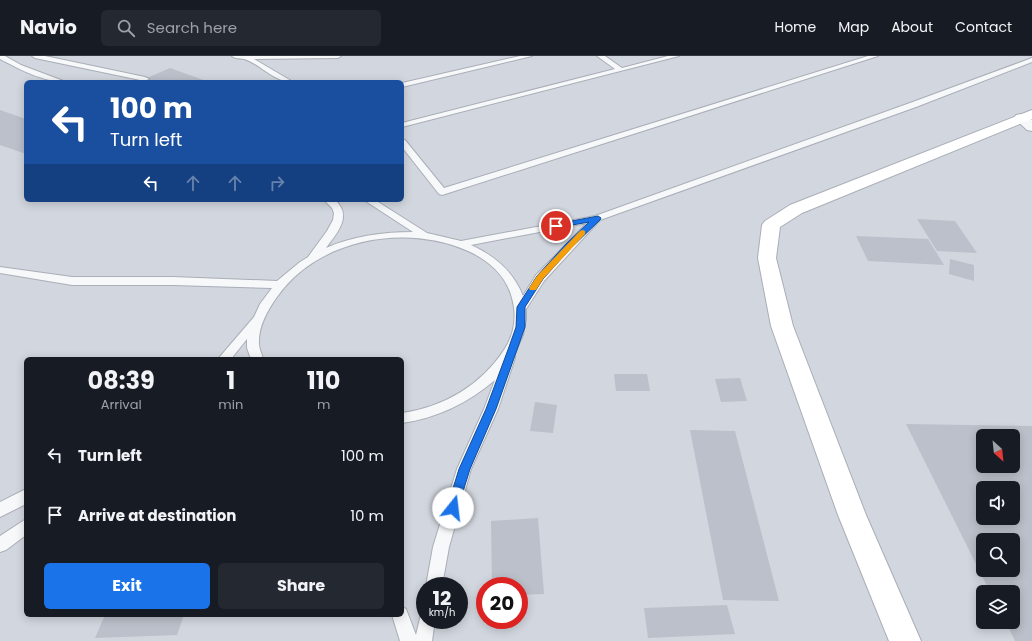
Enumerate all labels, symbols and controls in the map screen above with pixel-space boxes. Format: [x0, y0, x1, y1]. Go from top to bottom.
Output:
search box [101, 10, 381, 46]
text: Navio [20, 14, 77, 41]
icon: search [115, 17, 137, 39]
text: Search here [147, 17, 237, 38]
text: Home [774, 17, 816, 37]
text: Map [838, 17, 869, 37]
text: About [891, 17, 933, 37]
text: Contact [955, 17, 1012, 37]
text: 100 m [110, 89, 193, 128]
icon: left [44, 96, 96, 148]
text: Turn left [110, 127, 182, 152]
icon: left [140, 172, 162, 194]
icon: ahead [182, 172, 204, 194]
icon: ahead [224, 172, 246, 194]
icon: right [266, 172, 288, 194]
pin [539, 209, 573, 243]
icon: arrive [545, 215, 567, 237]
text: 08:39 [88, 364, 155, 397]
text: 1 [226, 364, 235, 397]
text: 110 [307, 364, 340, 397]
text: Arrival [101, 395, 142, 414]
text: min [218, 395, 243, 414]
text: m [317, 395, 330, 414]
north arrow [976, 429, 1020, 473]
map controls [976, 429, 1020, 629]
icon: left [44, 444, 66, 466]
text: Turn left [78, 445, 142, 466]
text: 100 m [341, 445, 384, 466]
button: sound [976, 481, 1020, 525]
position arrow [432, 487, 474, 529]
icon: arrive [44, 504, 66, 526]
text: Arrive at destination [78, 505, 236, 526]
text: 10 m [350, 505, 384, 526]
button: search [976, 533, 1020, 577]
button: Exit [44, 563, 210, 609]
button: Share [218, 563, 384, 609]
speed limit sign: 20 [476, 577, 528, 629]
text: 12 [433, 584, 451, 612]
button: layers [976, 585, 1020, 629]
text: km/h [429, 605, 455, 620]

